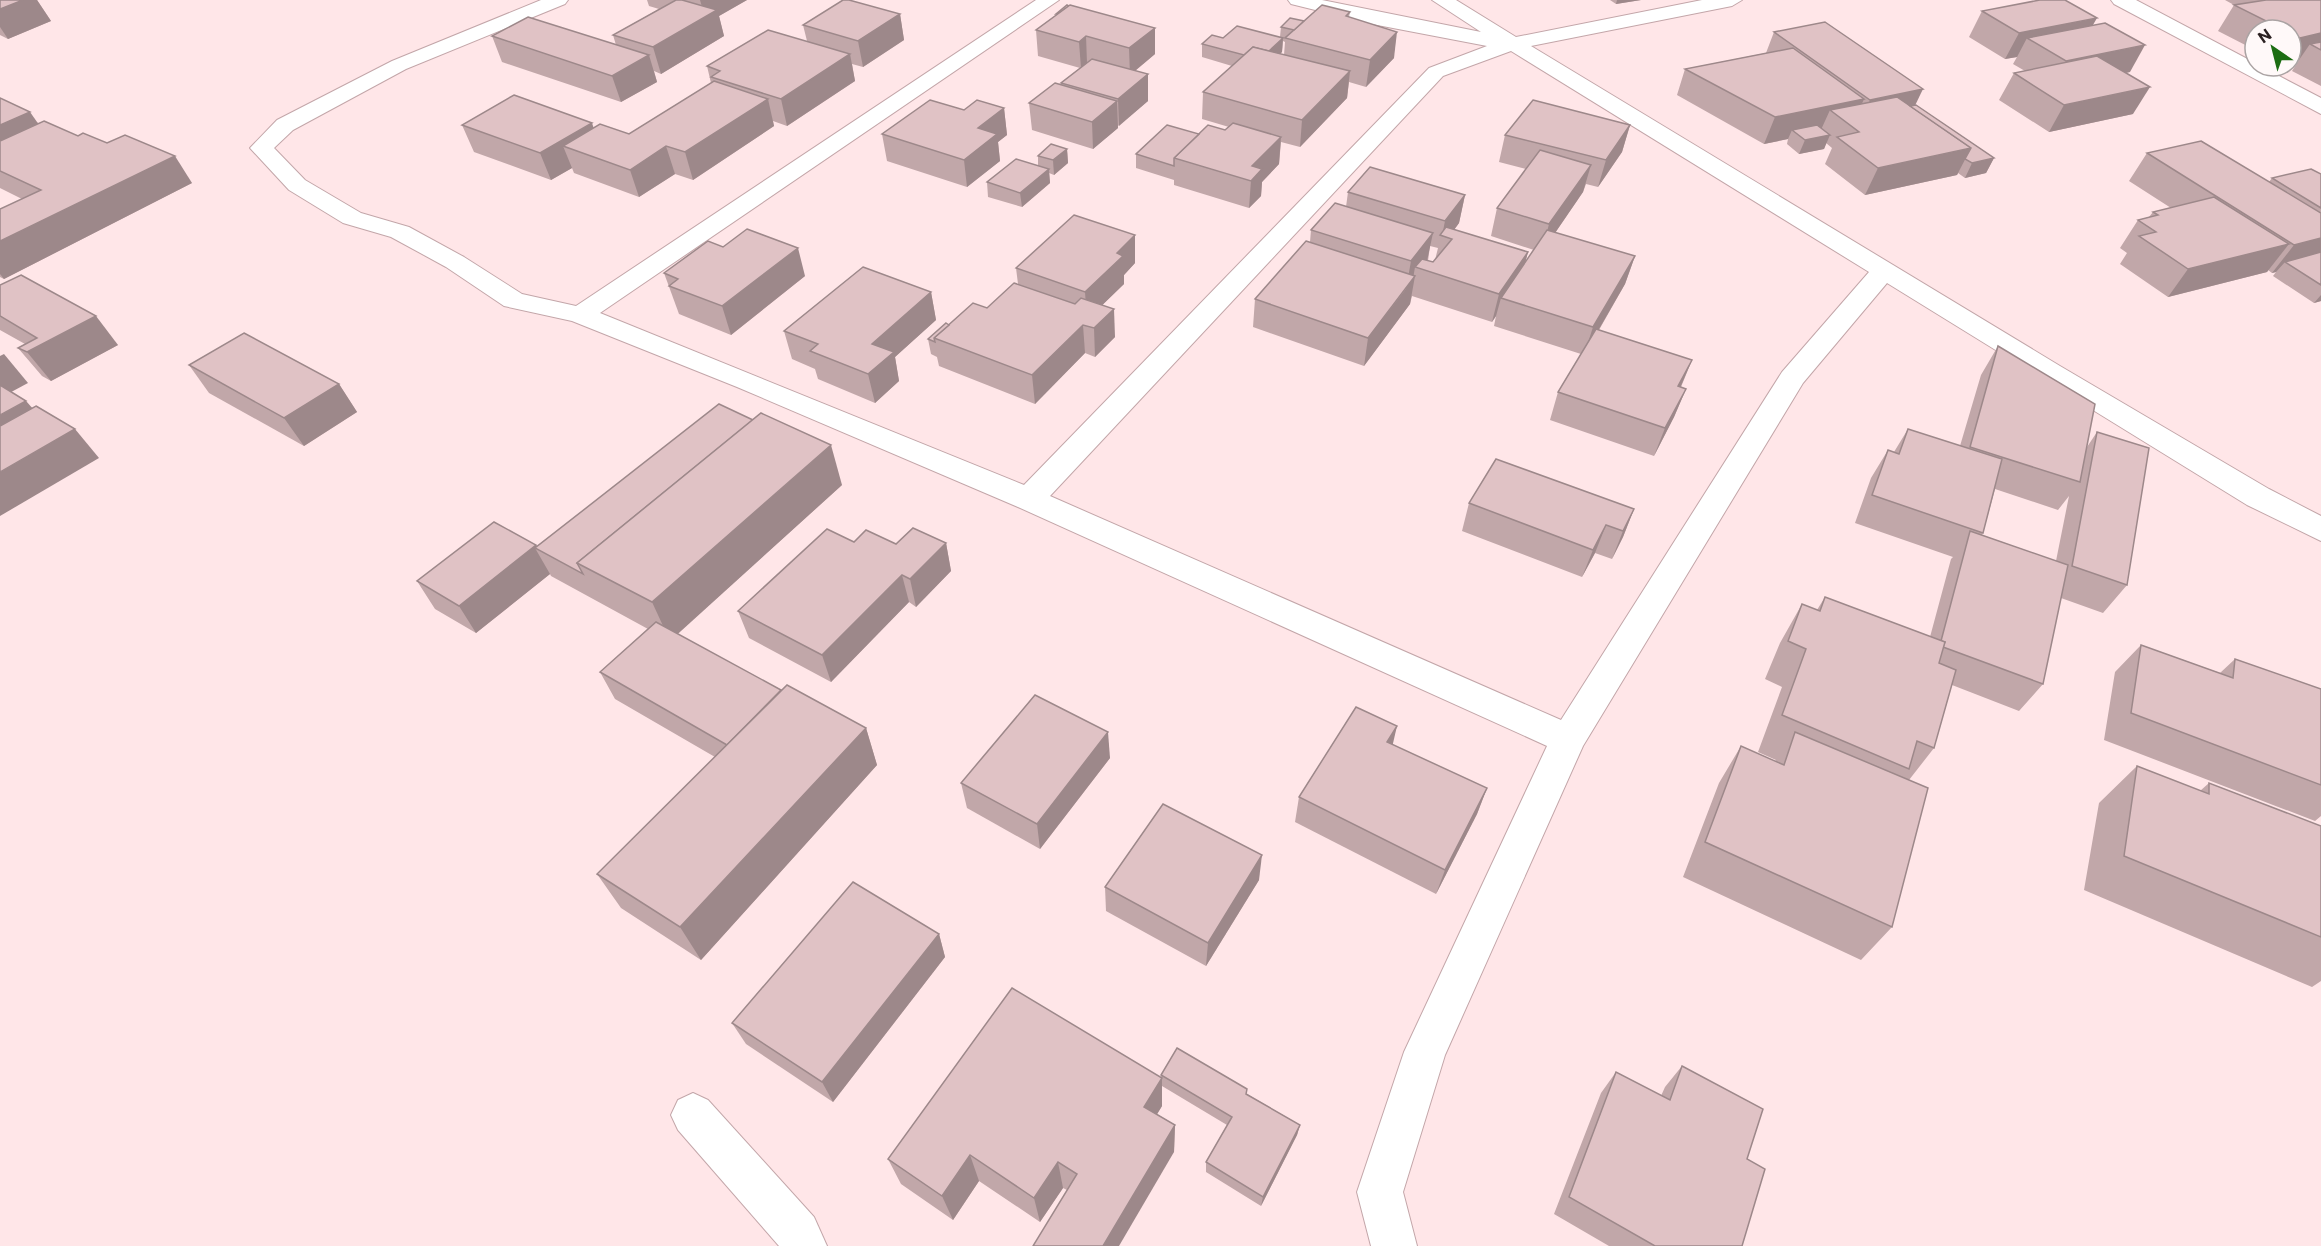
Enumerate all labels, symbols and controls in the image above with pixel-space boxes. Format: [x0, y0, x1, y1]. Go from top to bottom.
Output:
north arrow [2243, 18, 2303, 78]
text: N [2254, 24, 2274, 47]

